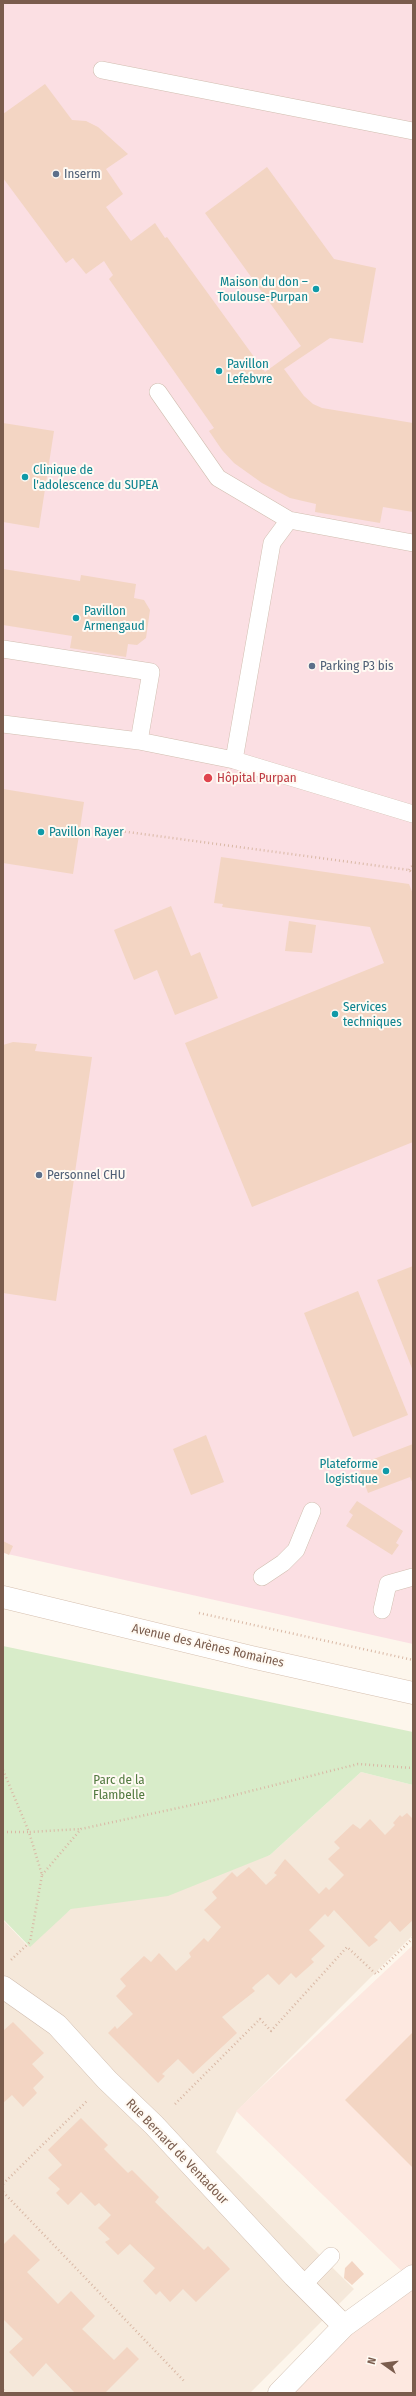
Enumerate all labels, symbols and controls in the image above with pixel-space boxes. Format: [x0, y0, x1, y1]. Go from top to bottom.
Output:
place label: Inserm [64, 166, 101, 182]
marker: Inserm [51, 169, 61, 179]
place label: Maison du don – Toulouse-Purpan [217, 274, 308, 305]
marker: Maison du don – Toulouse-Purpan [311, 284, 321, 294]
place label: Pavillon Lefebvre [227, 356, 272, 387]
marker: Pavillon Lefebvre [214, 366, 224, 376]
place label: Clinique de l'adolescence du SUPEA [33, 462, 158, 493]
marker: Clinique de l'adolescence du SUPEA [20, 472, 30, 482]
place label: Pavillon Armengaud [84, 603, 145, 634]
marker: Pavillon Armengaud [71, 613, 81, 623]
place label: Parking P3 bis [320, 658, 394, 674]
marker: Parking P3 bis [307, 661, 317, 671]
place label: Hôpital Purpan [217, 770, 297, 786]
marker: Hôpital Purpan [202, 772, 214, 784]
place label: Pavillon Rayer [49, 824, 124, 840]
marker: Pavillon Rayer [36, 827, 46, 837]
place label: Services techniques [343, 999, 402, 1030]
marker: Services techniques [330, 1009, 340, 1019]
place label: Personnel CHU [47, 1167, 125, 1183]
marker: Personnel CHU [34, 1170, 44, 1180]
place label: Plateforme logistique [319, 1456, 378, 1487]
marker: Plateforme logistique [381, 1466, 391, 1476]
street label: Avenue des Arènes Romaines [130, 1621, 286, 1671]
park label: Parc de la Flambelle [93, 1772, 145, 1803]
street label: Rue Bernard de Ventadour [123, 2096, 231, 2208]
north arrow [364, 2344, 404, 2384]
text: N [365, 2356, 379, 2366]

